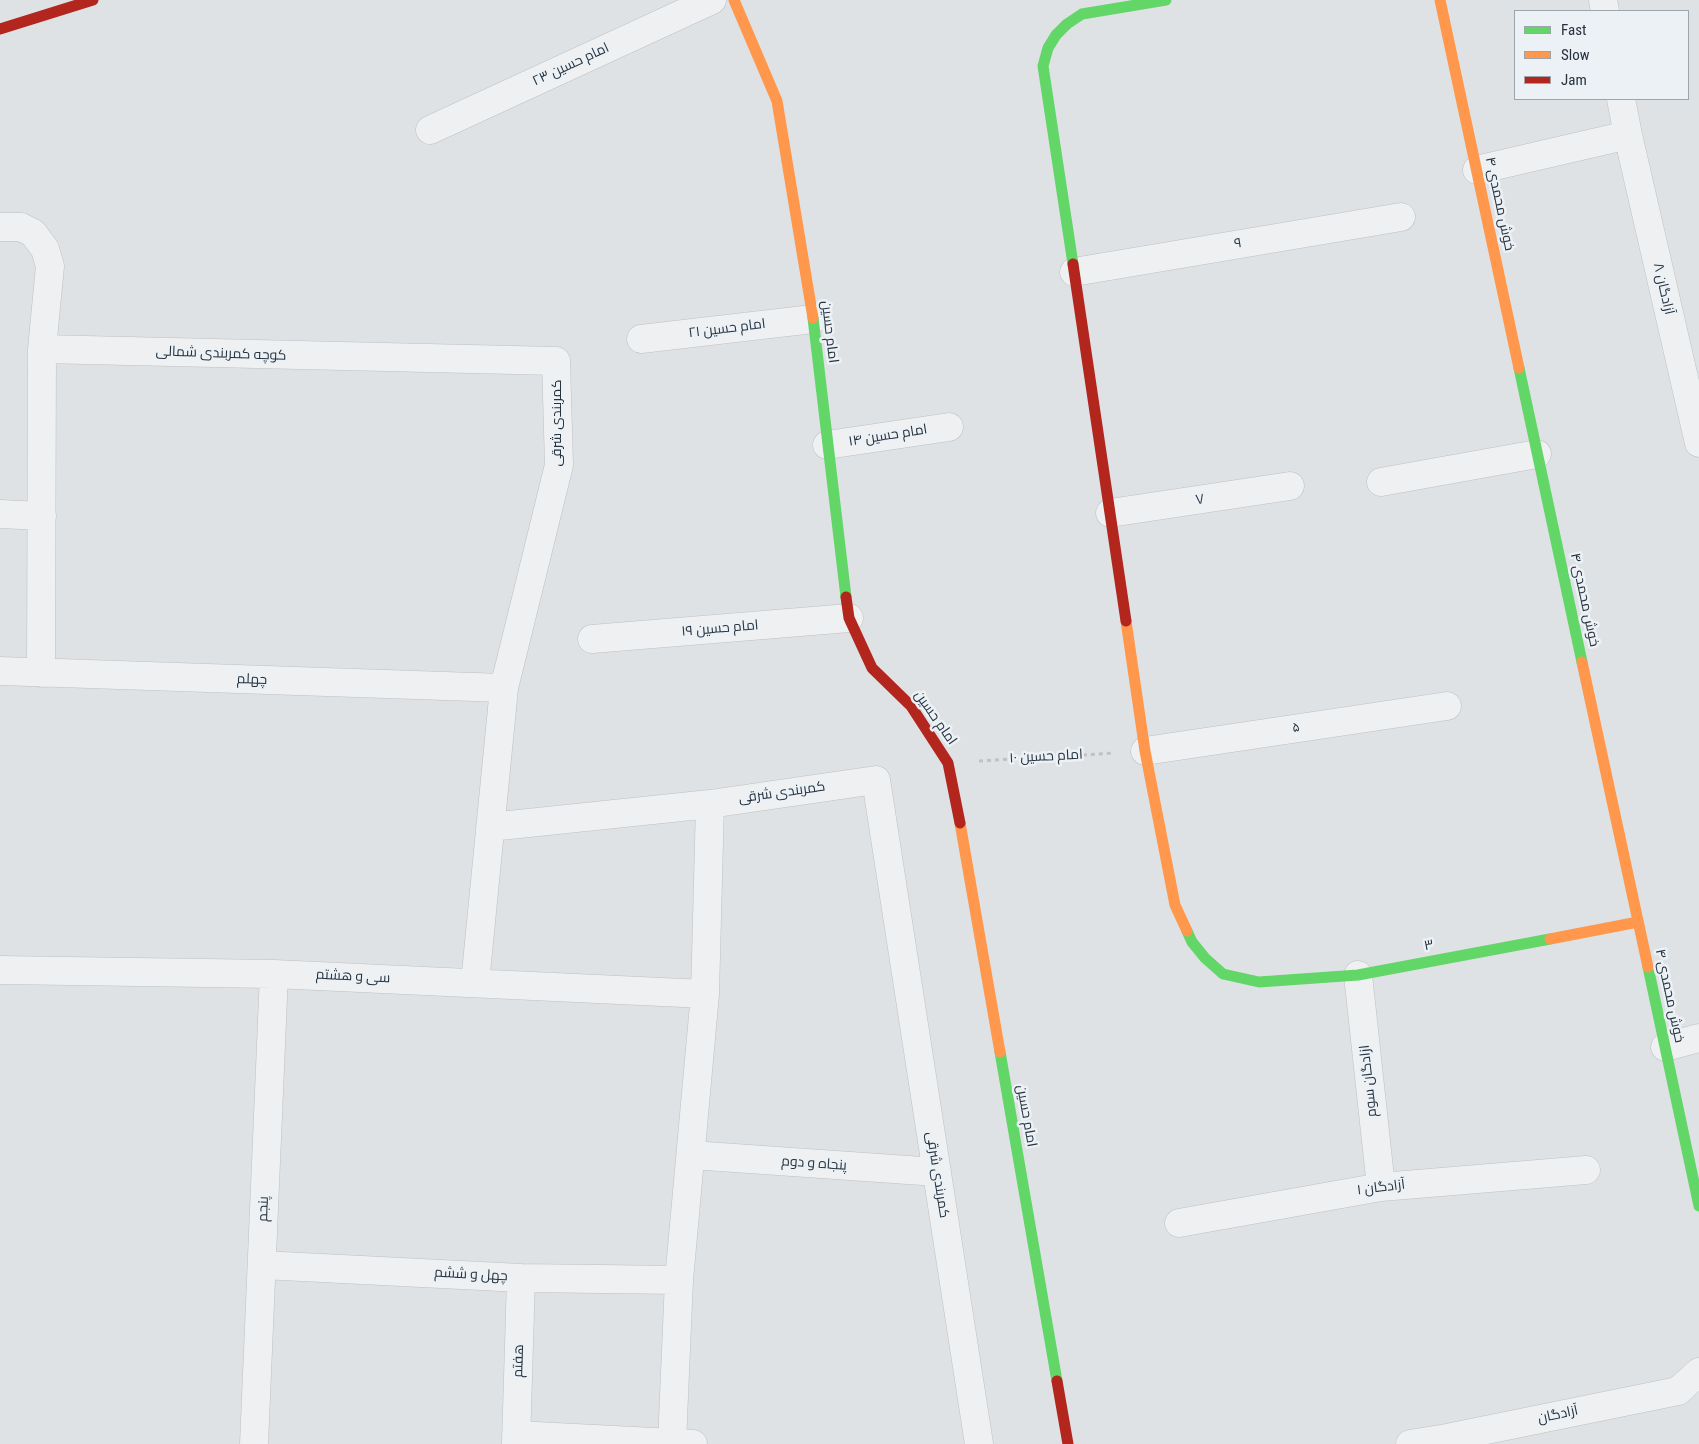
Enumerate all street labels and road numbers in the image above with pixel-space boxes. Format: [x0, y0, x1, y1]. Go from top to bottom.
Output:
street label: امام حسین ۲۳ [530, 40, 612, 90]
street label: خوش محمدی ۴ [1481, 156, 1517, 252]
street label: ۹ [1233, 235, 1243, 253]
street label: آزادگان ۸ [1649, 261, 1677, 317]
street label: امام حسین [817, 300, 841, 364]
street label: امام حسین ۲۱ [688, 316, 766, 342]
street label: کوچه کمربندی شمالی [155, 343, 287, 365]
street label: کمربندی شرقی [549, 379, 565, 467]
street label: امام حسین ۱۴ [847, 421, 929, 451]
street label: ۷ [1194, 491, 1206, 509]
street label: خوش محمدی ۴ [1566, 552, 1602, 648]
street label: امام حسین ۱۹ [681, 617, 759, 641]
street label: چهلم [236, 671, 268, 689]
street label: امام حسین [910, 688, 960, 748]
street label: ۵ [1291, 719, 1301, 737]
street label: امام حسین ۱۰ [1009, 747, 1083, 767]
street label: کمربندی شرقی [738, 779, 826, 807]
street label: ۳ [1423, 937, 1435, 955]
street label: خوش محمدی ۴ [1651, 948, 1687, 1044]
street label: سی و هشتم [315, 967, 391, 987]
street label: ازادگان سوم [1357, 1044, 1381, 1118]
street label: امام حسین [1012, 1084, 1040, 1148]
street label: کمربندی شرقی [922, 1131, 952, 1219]
street label: پنجاه و دوم [781, 1153, 847, 1175]
street label: آزادگان ۱ [1356, 1177, 1406, 1199]
street label: پنجم [255, 1196, 273, 1222]
street label: چهل و ششم [434, 1265, 508, 1285]
street label: هفتم [510, 1344, 528, 1378]
street label: آزادگان [1536, 1403, 1580, 1427]

